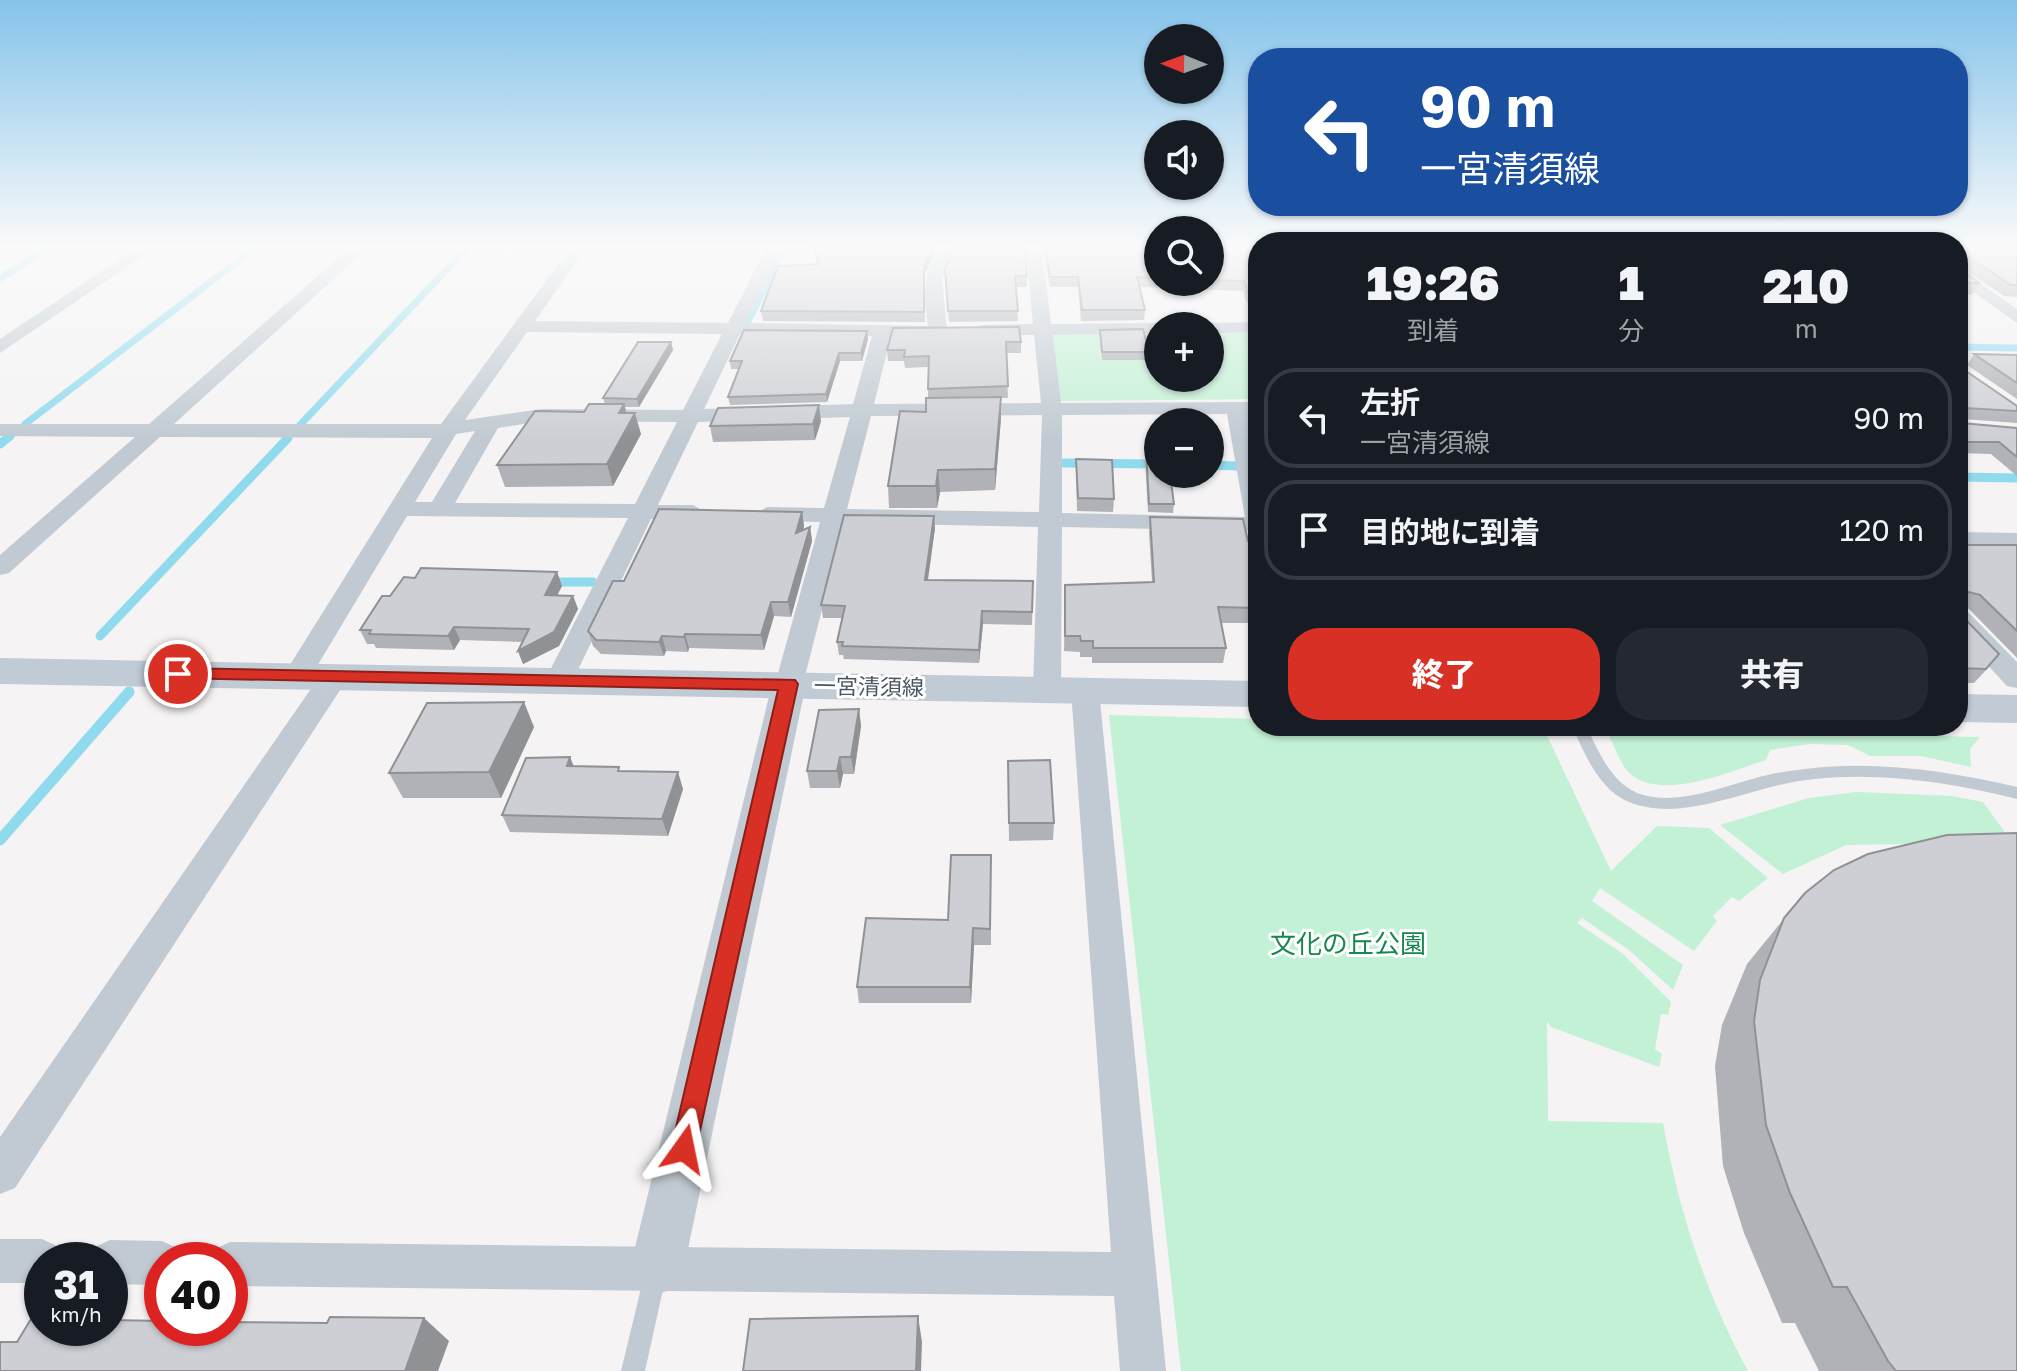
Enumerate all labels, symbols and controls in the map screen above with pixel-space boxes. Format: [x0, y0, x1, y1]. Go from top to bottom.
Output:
north arrow [1144, 24, 1224, 104]
map controls [1144, 24, 1224, 488]
text: 90 m [1420, 72, 1555, 139]
icon: left [1288, 80, 1392, 184]
button: sound [1144, 120, 1224, 200]
text: 一宮清須線 [1420, 147, 1600, 190]
button: search [1144, 216, 1224, 296]
text: 19:26 [1366, 253, 1500, 311]
text: 1 [1619, 253, 1644, 311]
text: 210 [1763, 256, 1850, 314]
button: + [1144, 312, 1224, 392]
text: m [1795, 313, 1818, 344]
text: 到着 [1407, 315, 1459, 346]
text: 分 [1618, 315, 1644, 346]
text: 左折 [1360, 384, 1420, 420]
icon: left [1292, 396, 1336, 440]
text: 90 m [1853, 400, 1924, 436]
button: − [1144, 408, 1224, 488]
text: 一宮清須線 [1360, 427, 1490, 458]
icon: arrive [1292, 508, 1336, 552]
text: 120 m [1839, 512, 1924, 548]
text: 目的地に到着 [1360, 514, 1540, 550]
button: 終了 [1288, 628, 1600, 720]
button: 共有 [1616, 628, 1928, 720]
pin [144, 640, 212, 708]
icon: arrive [156, 652, 200, 696]
street label: 一宮清須線 [814, 672, 924, 700]
park label: 文化の丘公園 [1270, 928, 1426, 959]
position arrow [642, 1107, 726, 1191]
speed limit sign: 40 [144, 1242, 248, 1346]
text: 31 [54, 1260, 99, 1308]
text: km/h [51, 1302, 101, 1326]

